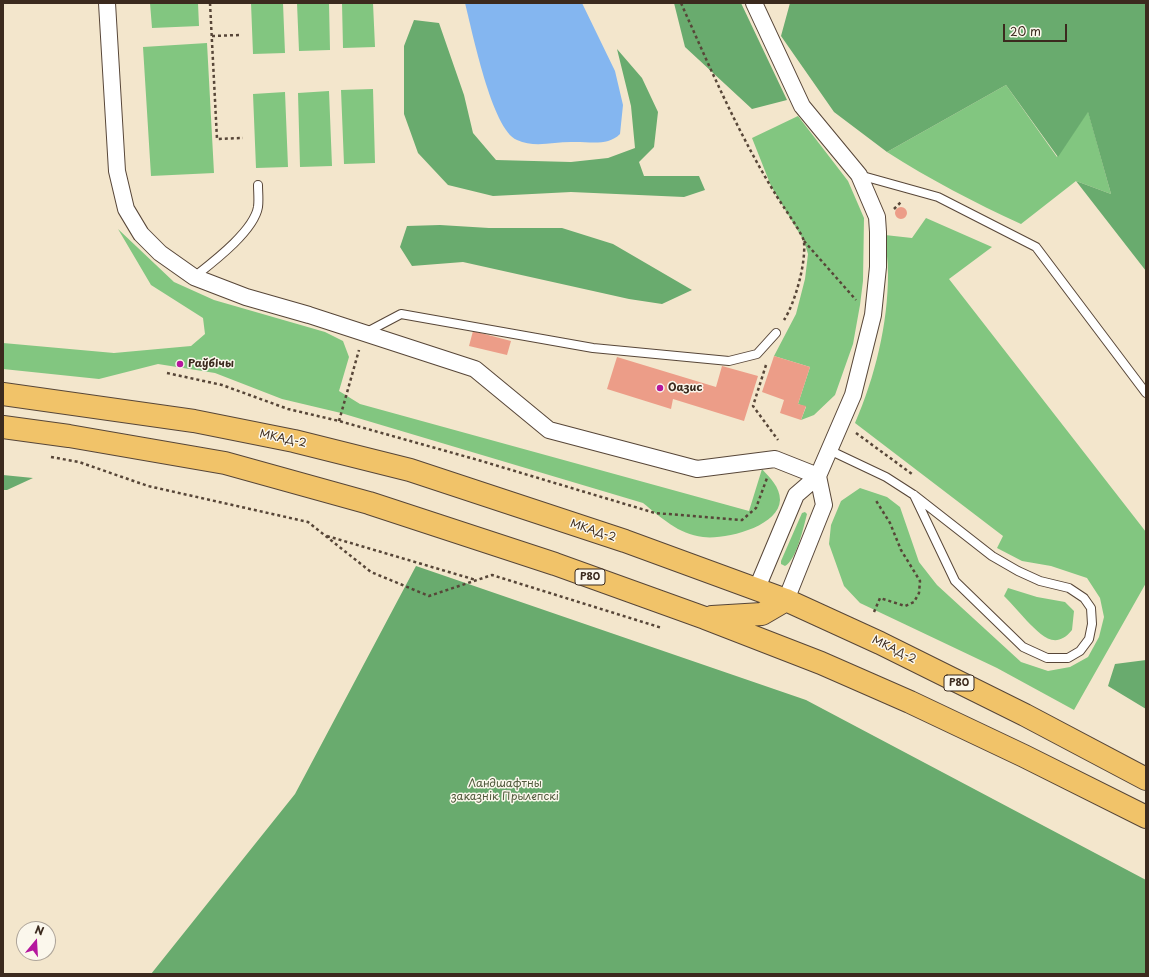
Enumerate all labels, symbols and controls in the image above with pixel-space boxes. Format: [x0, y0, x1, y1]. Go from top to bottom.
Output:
scale bar [1005, 16, 1069, 42]
text: 20 m [1010, 22, 1041, 40]
place label: Раўбічы [188, 357, 234, 371]
marker: Раўбічы [175, 359, 185, 369]
place label: Оазис [668, 381, 702, 395]
marker: Оазис [655, 383, 665, 393]
street label: МКАД-2 [258, 428, 308, 450]
street label: МКАД-2 [568, 517, 618, 545]
road number: Р80 [575, 569, 605, 585]
street label: МКАД-2 [870, 634, 918, 666]
road number: Р80 [944, 675, 974, 691]
park label: Ландшафтны заказнік Прылепскі [451, 777, 559, 803]
north arrow [16, 921, 56, 961]
text: N [33, 921, 46, 939]

